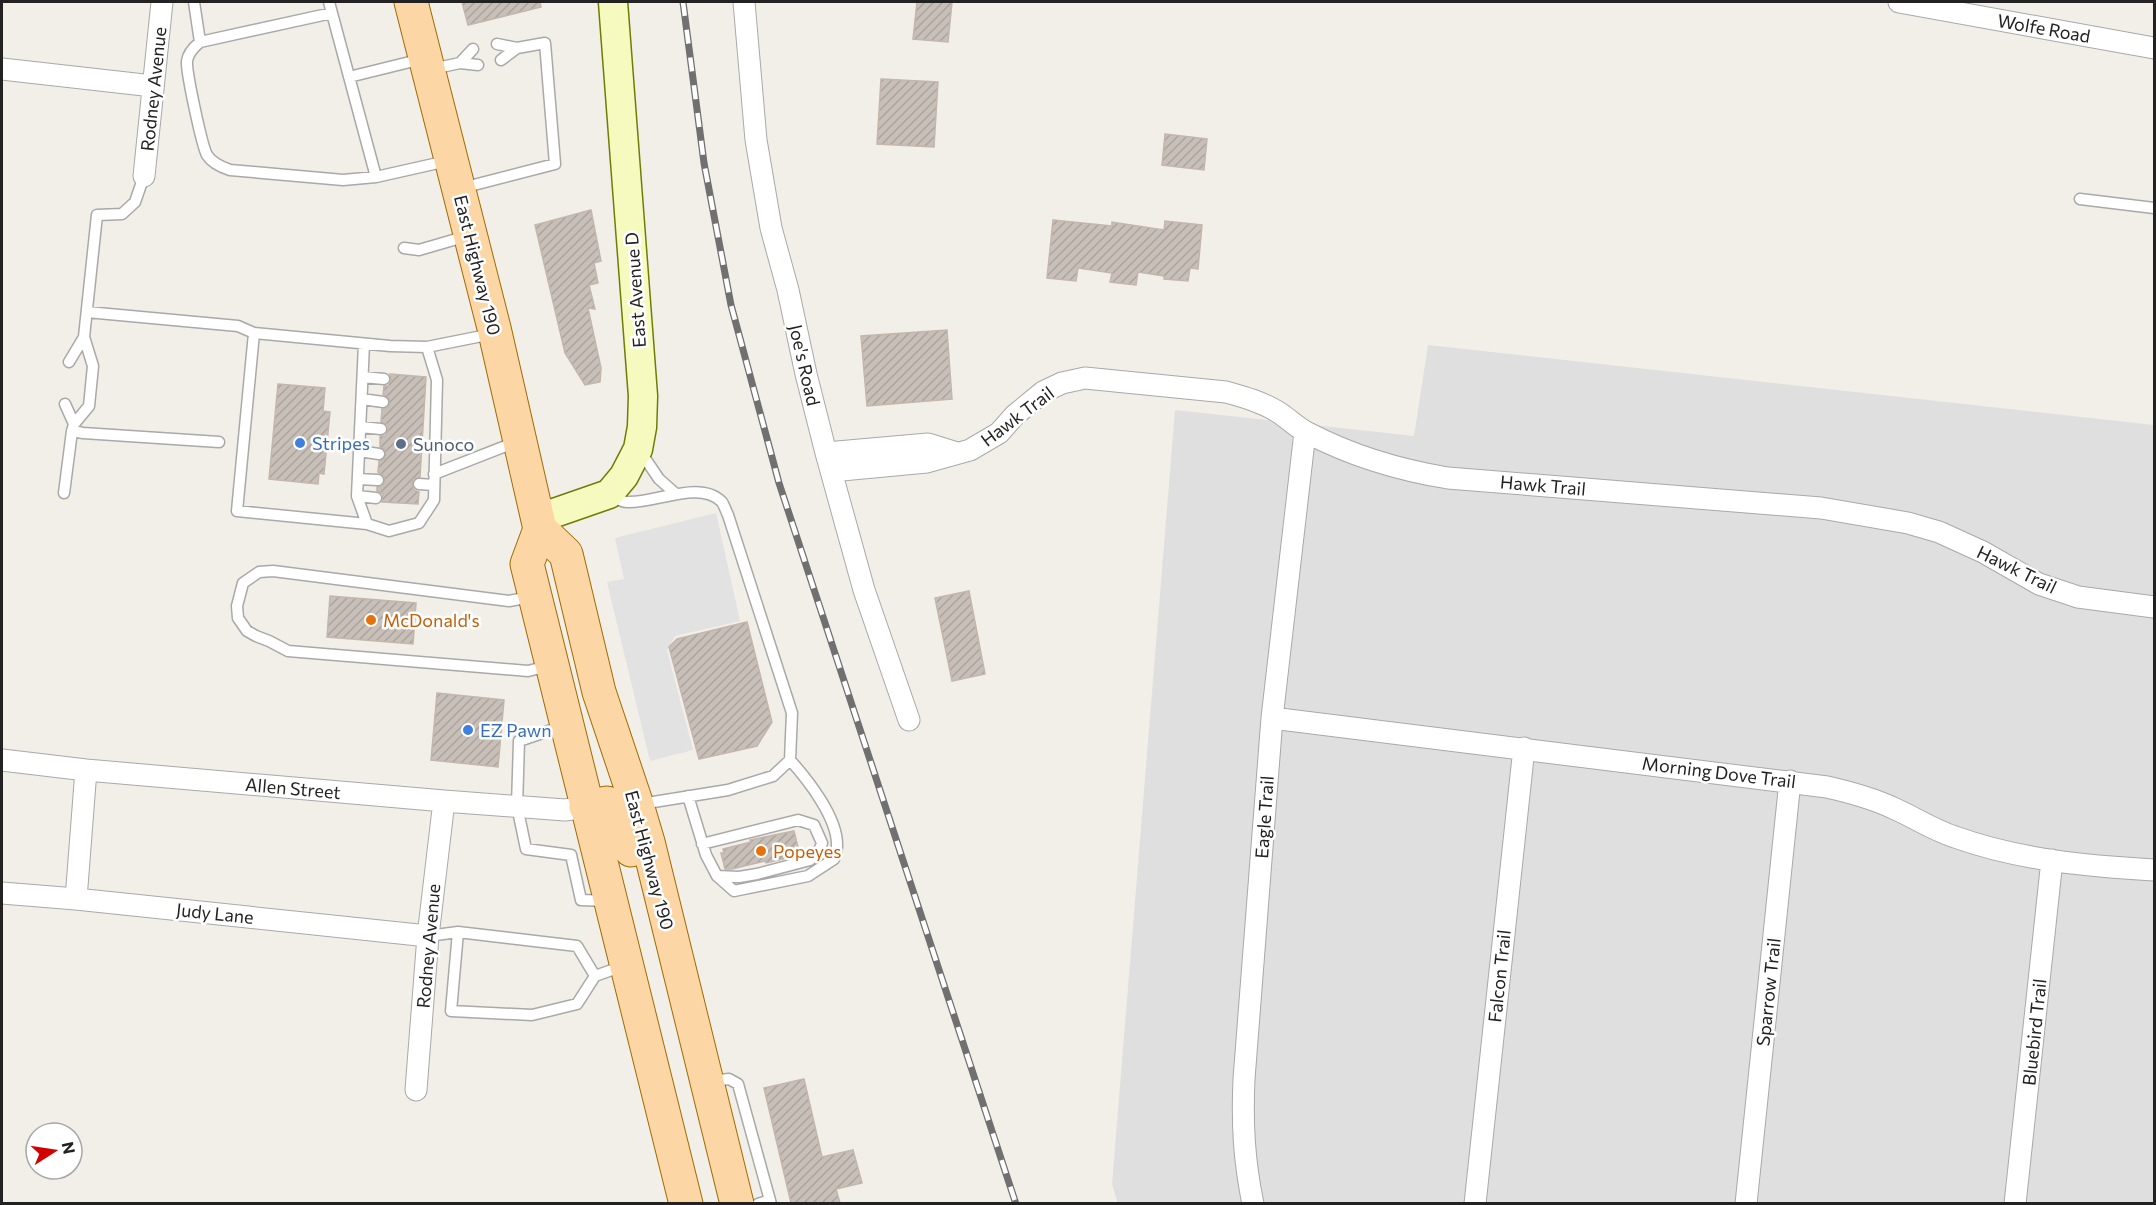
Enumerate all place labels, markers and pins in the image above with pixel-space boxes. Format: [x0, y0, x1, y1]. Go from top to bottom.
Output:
place label: Stripes [312, 432, 370, 454]
place label: Sunoco [413, 433, 474, 455]
marker: Stripes [293, 436, 307, 450]
marker: Sunoco [394, 437, 408, 451]
place label: McDonald's [383, 609, 480, 631]
marker: McDonald's [364, 613, 378, 627]
place label: EZ Pawn [480, 719, 551, 741]
marker: EZ Pawn [461, 723, 475, 737]
place label: Popeyes [773, 840, 841, 862]
marker: Popeyes [754, 844, 768, 858]

